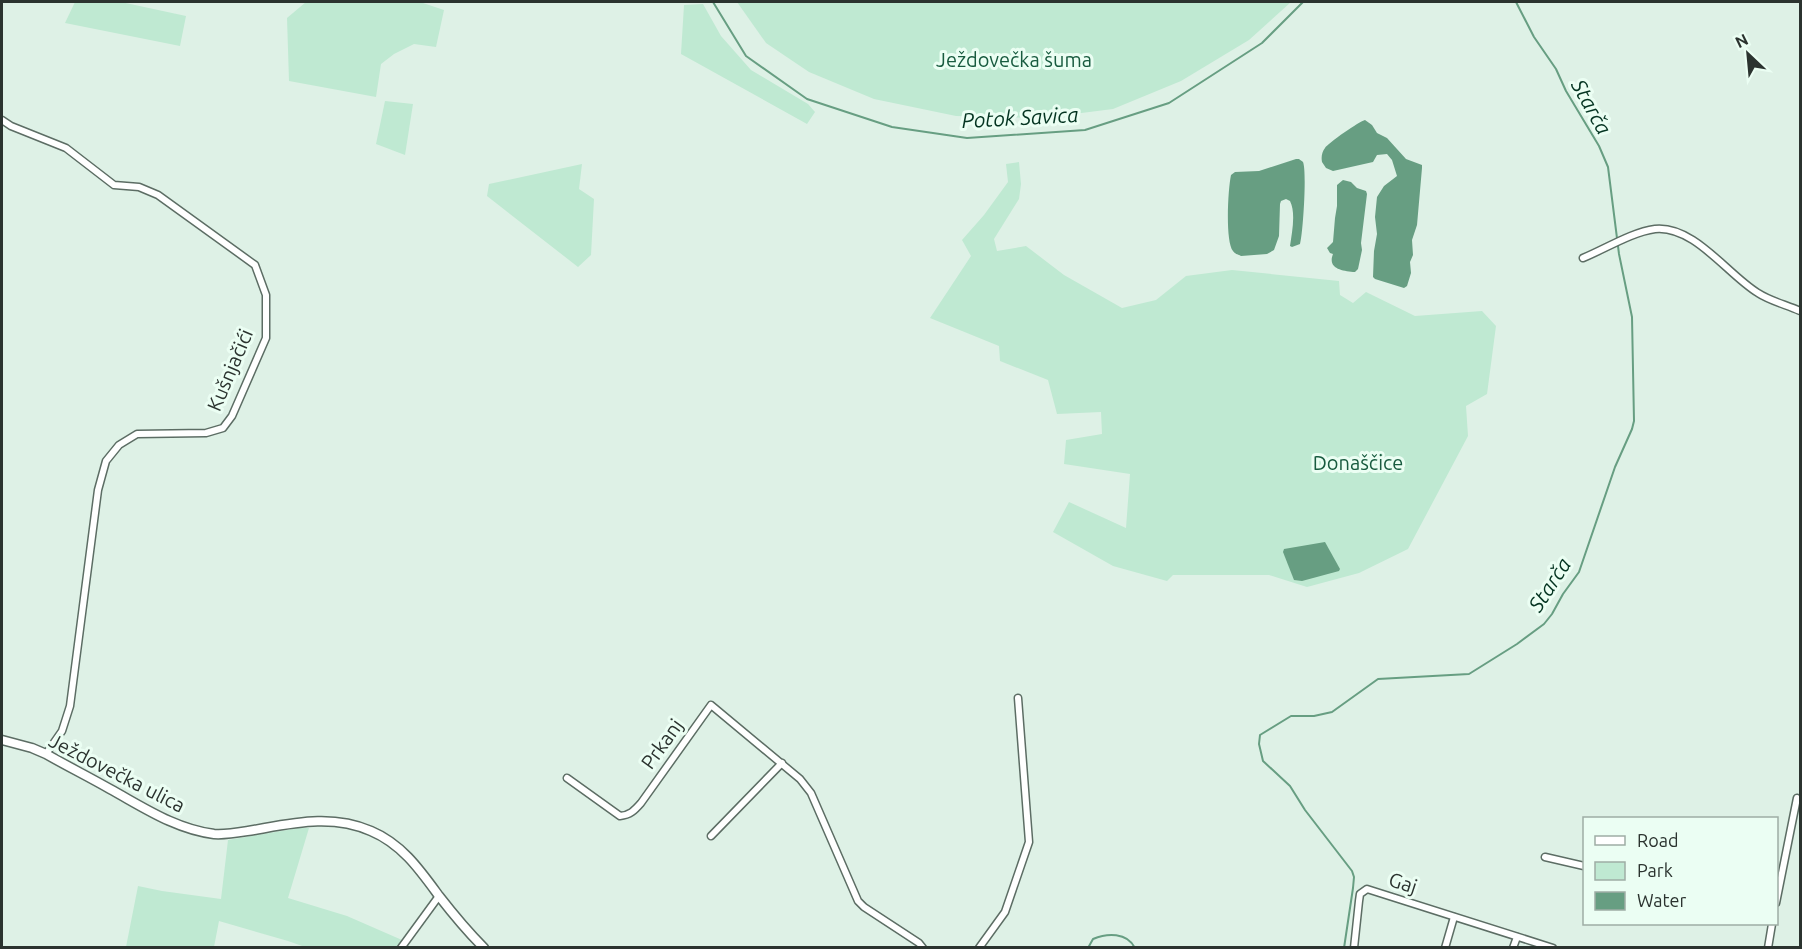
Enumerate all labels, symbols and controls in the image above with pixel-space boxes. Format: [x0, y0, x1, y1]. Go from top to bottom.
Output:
north arrow [1718, 24, 1778, 84]
text: N [1732, 30, 1751, 51]
park label: Ježdovečka šuma [936, 48, 1092, 71]
water label: Starča [1567, 74, 1617, 138]
water label: Potok Savica [961, 102, 1079, 132]
street label: Kušnjačići [202, 325, 257, 414]
park label: Donaščice [1313, 451, 1403, 474]
water label: Starča [1522, 553, 1575, 617]
street label: Prkanj [636, 714, 687, 773]
street label: Ježdovečka ulica [46, 728, 189, 817]
legend [1583, 817, 1778, 925]
text: Road [1637, 830, 1679, 850]
text: Park [1637, 860, 1673, 880]
street label: Gaj [1386, 867, 1420, 898]
text: Water [1637, 890, 1687, 910]

